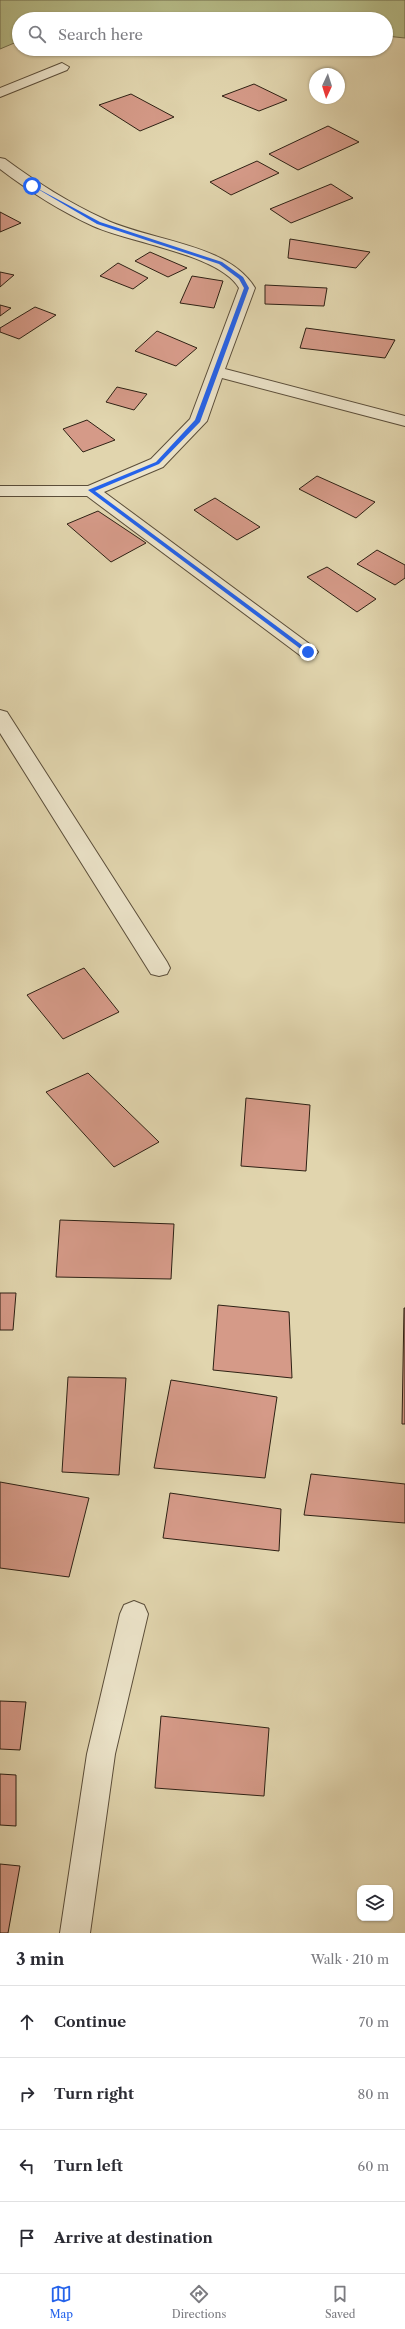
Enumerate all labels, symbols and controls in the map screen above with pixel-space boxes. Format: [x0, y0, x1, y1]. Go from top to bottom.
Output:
search box [12, 12, 393, 56]
icon: search [26, 23, 48, 45]
text: Search here [58, 25, 143, 44]
north arrow [309, 68, 345, 104]
route start [23, 177, 41, 195]
route end [299, 643, 317, 661]
map controls [357, 1885, 393, 1921]
button: layers [357, 1885, 393, 1921]
text: 3 min [16, 1949, 65, 1969]
text: Walk · 210 m [311, 1951, 389, 1967]
icon: ahead [16, 2011, 38, 2033]
text: Continue [54, 2012, 126, 2031]
text: 70 m [359, 2014, 389, 2030]
icon: right [16, 2083, 38, 2105]
text: Turn right [54, 2084, 134, 2103]
text: 80 m [357, 2086, 389, 2102]
icon: left [16, 2155, 38, 2177]
text: Turn left [54, 2156, 123, 2175]
text: 60 m [358, 2158, 389, 2174]
icon: arrive [16, 2227, 38, 2249]
text: Arrive at destination [54, 2228, 213, 2247]
tab: Map [49, 2283, 73, 2321]
tab: Directions [172, 2283, 226, 2321]
tab: Saved [325, 2283, 356, 2321]

